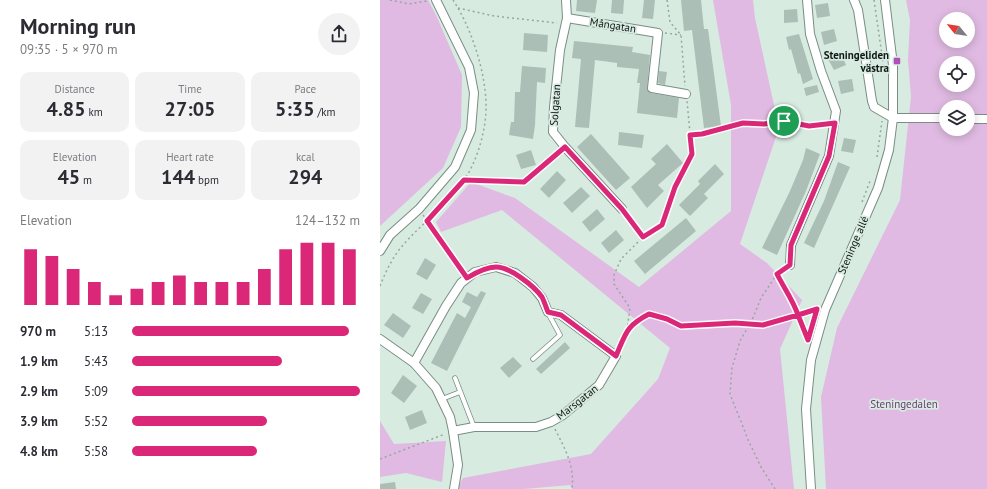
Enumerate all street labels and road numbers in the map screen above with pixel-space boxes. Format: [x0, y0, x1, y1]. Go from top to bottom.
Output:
street label: Mångatan [589, 14, 637, 36]
street label: Solgatan [547, 84, 563, 126]
street label: Steninge allé [834, 213, 872, 276]
street label: Marsgatan [553, 381, 601, 423]

